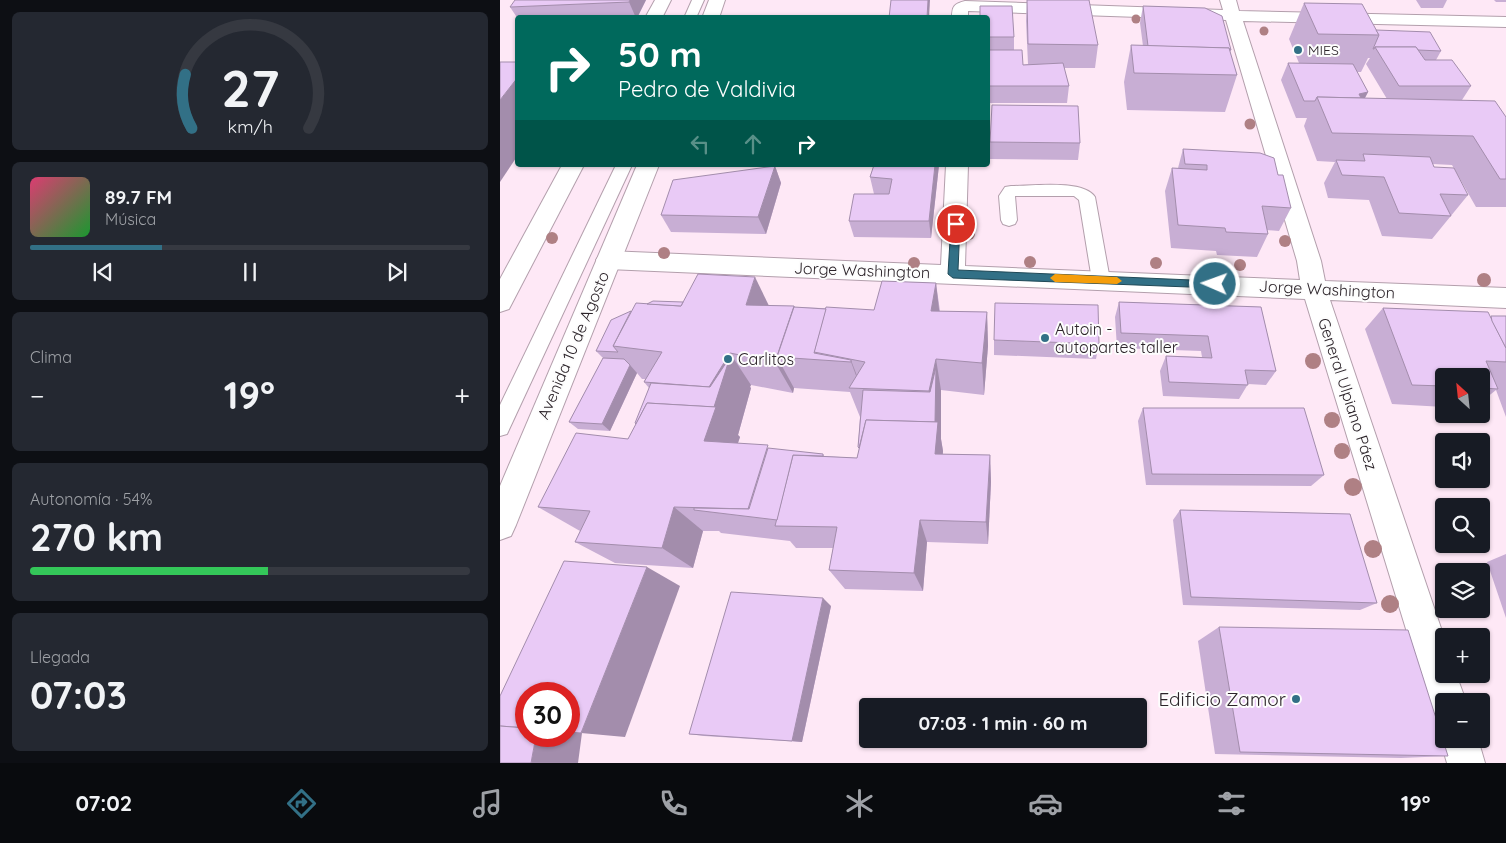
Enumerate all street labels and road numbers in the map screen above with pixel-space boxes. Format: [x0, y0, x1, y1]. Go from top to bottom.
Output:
street label: Jorge Washington [794, 258, 930, 282]
street label: Avenida 10 de Agosto [533, 268, 613, 422]
street label: Jorge Washington [1258, 275, 1396, 303]
street label: General Ulpiano Páez [1314, 315, 1382, 473]

